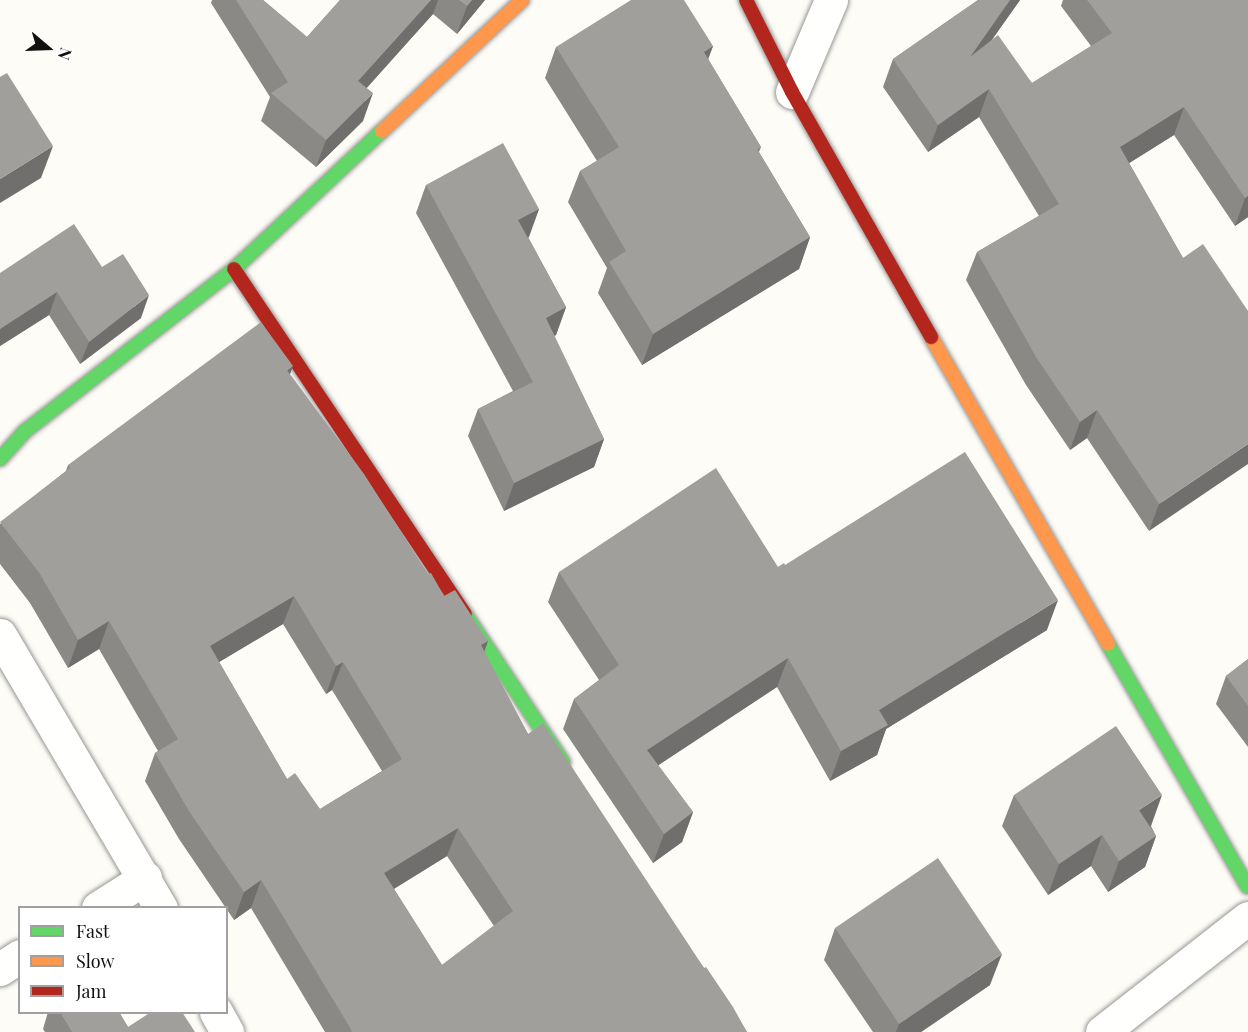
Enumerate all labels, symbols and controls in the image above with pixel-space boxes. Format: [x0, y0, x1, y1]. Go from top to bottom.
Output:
north arrow [18, 18, 78, 78]
text: N [54, 45, 77, 63]
legend [18, 906, 228, 1014]
text: Fast [76, 919, 109, 943]
text: Slow [76, 949, 114, 973]
text: Jam [76, 979, 106, 1003]

